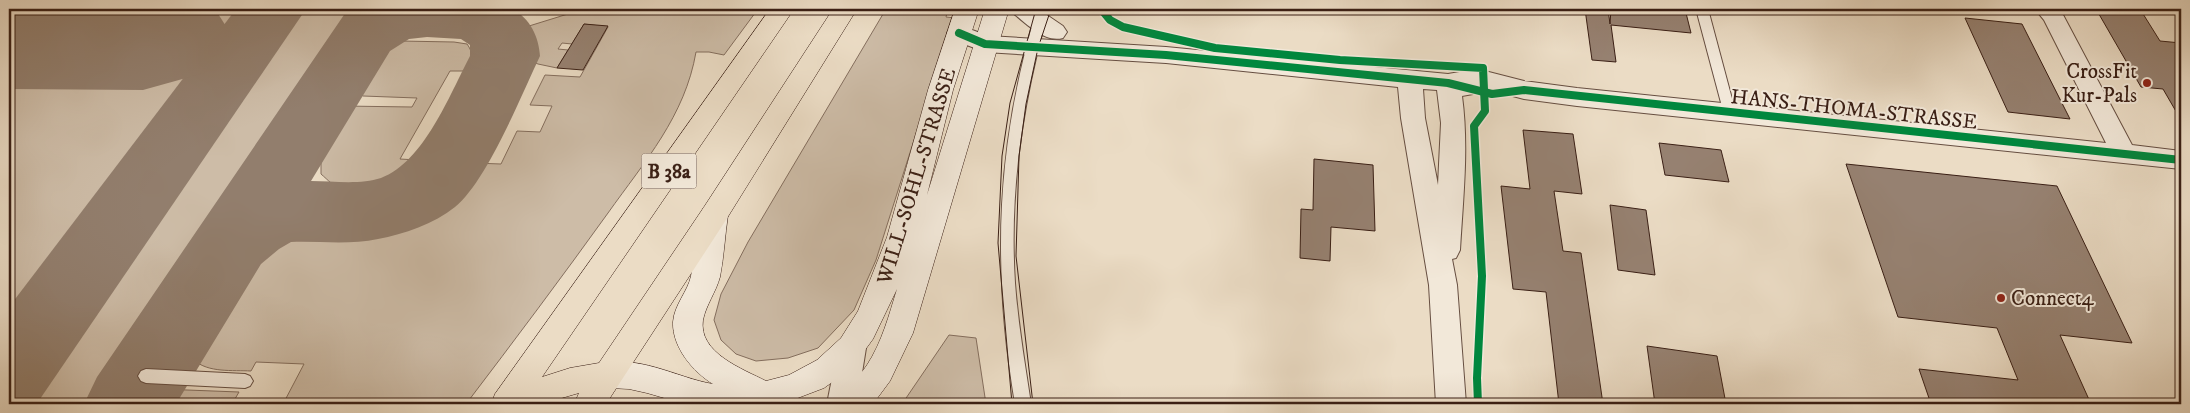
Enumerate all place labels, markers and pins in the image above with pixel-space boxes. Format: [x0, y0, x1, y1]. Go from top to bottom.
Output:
place label: CrossFit Kur-Pals [2062, 59, 2137, 109]
marker: CrossFit Kur-Pals [2141, 77, 2153, 89]
place label: Connect4 [2011, 286, 2095, 312]
marker: Connect4 [1995, 292, 2007, 304]

